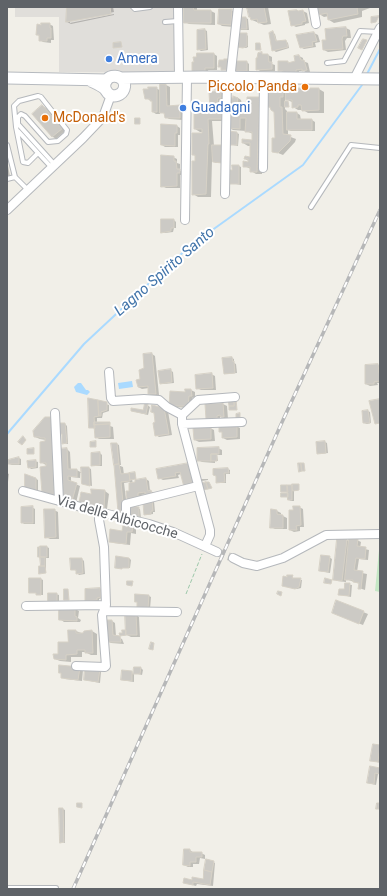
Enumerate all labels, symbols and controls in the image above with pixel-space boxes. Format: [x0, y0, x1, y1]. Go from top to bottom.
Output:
place label: Amera [117, 51, 158, 67]
marker: Amera [104, 54, 114, 64]
place label: Piccolo Panda [208, 79, 297, 95]
marker: Piccolo Panda [300, 82, 310, 92]
place label: Guadagni [191, 100, 250, 116]
marker: Guadagni [178, 103, 188, 113]
place label: McDonald's [53, 110, 125, 126]
marker: McDonald's [40, 113, 50, 123]
water label: Lagno Spirito Santo [111, 224, 219, 320]
street label: Via delle Albicocche [54, 493, 180, 543]

